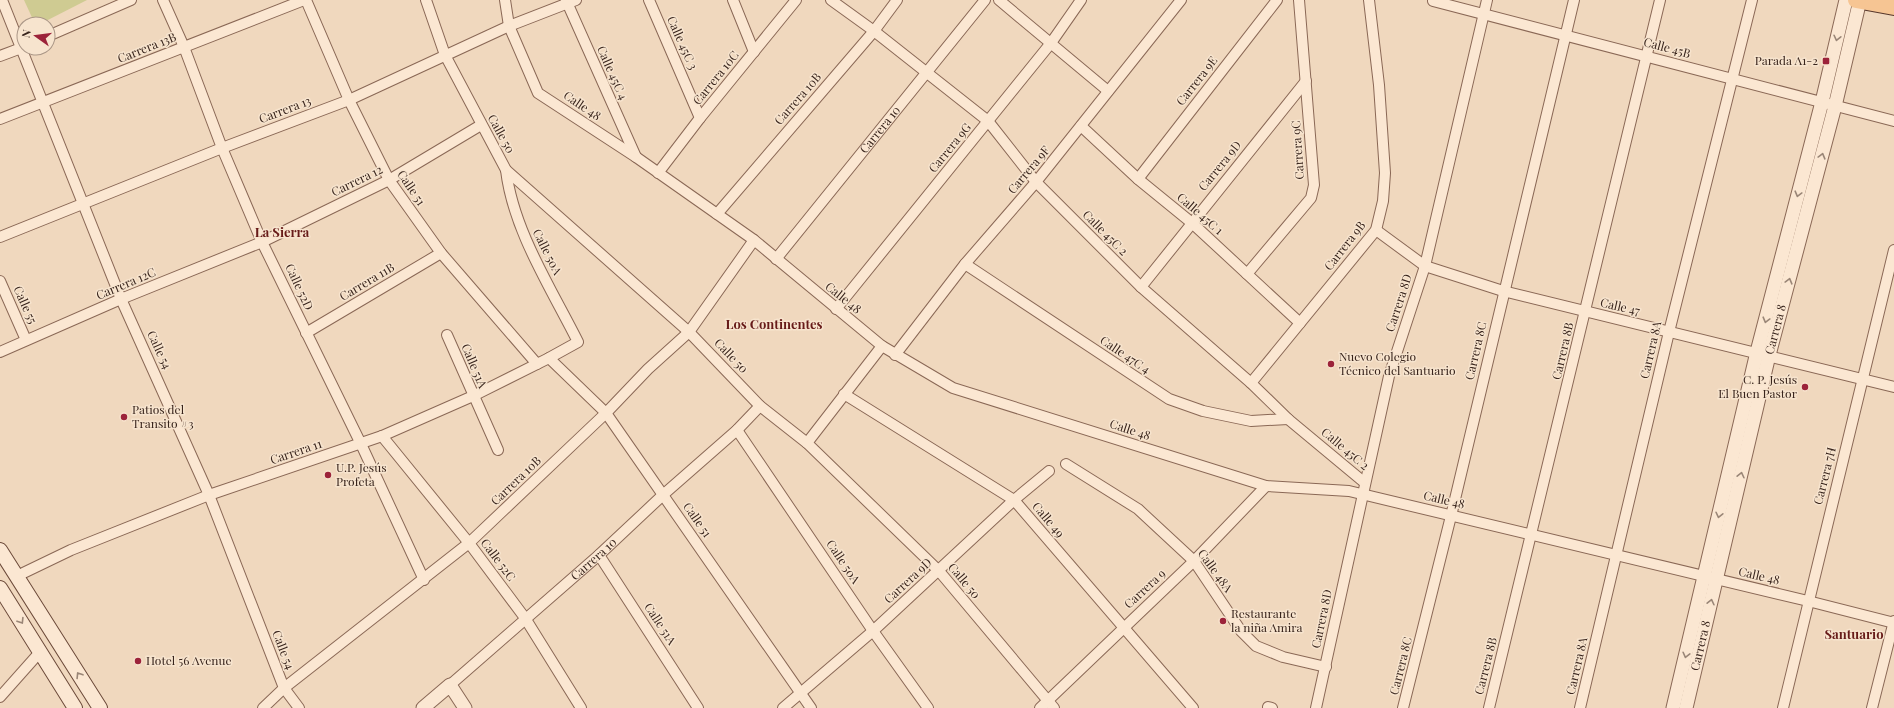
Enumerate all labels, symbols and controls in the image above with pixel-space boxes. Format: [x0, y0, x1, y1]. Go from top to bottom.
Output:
street label: Calle 45C 3 [664, 13, 702, 72]
north arrow [16, 16, 56, 56]
text: N [18, 28, 34, 39]
street label: Carrera 13B [115, 28, 178, 66]
street label: Calle 45B [1642, 33, 1693, 61]
one-way arrow [1833, 34, 1842, 41]
street label: Calle 45C 4 [594, 43, 632, 102]
street label: Carrera 10C [689, 47, 742, 108]
street label: Carrera 9E [1172, 52, 1220, 108]
place label: Parada A1-2 [1755, 52, 1818, 68]
marker: Parada A1-2 [1821, 56, 1831, 66]
street label: Carrera 10B [770, 69, 824, 128]
street label: Calle 48 [561, 87, 604, 124]
street label: Carrera 13 [256, 92, 313, 126]
street label: Carrera 10 [855, 102, 903, 156]
street label: Calle 50 [485, 111, 519, 156]
street label: Carrera 9G [924, 119, 974, 176]
street label: Carrera 9C [1287, 120, 1307, 180]
street label: Carrera 9D [1194, 137, 1244, 194]
street label: Carrera 9F [1004, 142, 1053, 197]
one-way arrow [1817, 152, 1826, 159]
street label: Carrera 12 [328, 161, 385, 199]
street label: Calle 51 [394, 167, 430, 209]
street label: Calle 45C 1 [1174, 189, 1228, 238]
one-way arrow [1795, 191, 1803, 198]
street label: Calle 45C 2 [1080, 206, 1132, 259]
street label: Carrera 9B [1320, 217, 1369, 273]
district label: La Sierra [255, 223, 310, 240]
street label: Calle 50A [529, 226, 567, 278]
street label: Carrera 11B [336, 259, 397, 304]
street label: Calle 52D [282, 261, 318, 313]
street label: Carrera 12C [93, 263, 158, 303]
street label: Carrera 8D [1381, 271, 1415, 334]
street label: Calle 48 [822, 278, 865, 317]
one-way arrow [1784, 278, 1793, 285]
street label: Calle 55 [10, 283, 41, 326]
street label: Calle 47 [1599, 294, 1642, 318]
street label: Carrera 8 [1760, 302, 1789, 356]
district label: Los Continentes [725, 315, 823, 332]
one-way arrow [1762, 317, 1770, 323]
street label: Carrera 8A [1636, 319, 1665, 380]
street label: Carrera 8C [1461, 320, 1490, 382]
street label: Carrera 8B [1548, 320, 1576, 381]
street label: Calle 54 [144, 328, 176, 372]
street label: Calle 47C 4 [1097, 332, 1154, 377]
street label: Calle 50 [711, 335, 752, 376]
street label: Calle 51A [458, 341, 492, 391]
place label: Nuevo Colegio Técnico del Santuario [1339, 348, 1456, 378]
marker: Nuevo Colegio Técnico del Santuario [1326, 359, 1336, 369]
place label: C. P. Jesús El Buen Pastor [1718, 371, 1798, 401]
marker: C. P. Jesús El Buen Pastor [1800, 382, 1810, 392]
place label: Patios del Transito #3 [132, 401, 194, 431]
marker: Patios del Transito #3 [119, 412, 129, 422]
street label: Calle 48 [1108, 415, 1153, 443]
street label: Calle 45C 2 [1318, 424, 1373, 473]
street label: Carrera 11 [268, 435, 324, 467]
street label: Carrera 7H [1809, 445, 1839, 506]
street label: Carrera 10B [487, 452, 544, 508]
place label: U.P. Jesús Profeta [336, 459, 387, 489]
marker: U.P. Jesús Profeta [323, 470, 333, 480]
one-way arrow [1736, 472, 1744, 479]
street label: Calle 48 [1422, 487, 1466, 512]
street label: Calle 49 [1029, 498, 1068, 541]
street label: Calle 51 [680, 499, 716, 541]
one-way arrow [1716, 511, 1724, 518]
street label: Carrera 10 [567, 534, 620, 583]
street label: Calle 52C [478, 535, 520, 584]
street label: Calle 50A [823, 536, 865, 587]
street label: Calle 48A [1195, 546, 1237, 595]
street label: Carrera 9D [880, 554, 935, 606]
street label: Calle 50 [945, 559, 984, 602]
street label: Calle 48 [1737, 563, 1781, 588]
street label: Carrera 9 [1120, 565, 1168, 612]
street label: Carrera 8D [1307, 588, 1335, 650]
street label: Calle 51A [641, 599, 681, 648]
one-way arrow [1706, 599, 1714, 605]
place label: Restaurante la niña Amira [1231, 605, 1303, 635]
marker: Restaurante la niña Amira [1218, 616, 1228, 626]
one-way arrow [16, 617, 23, 624]
street label: Carrera 8 [1686, 619, 1713, 672]
district label: Santuario [1824, 625, 1884, 642]
street label: Calle 54 [269, 628, 299, 672]
street label: Carrera 8C [1385, 635, 1415, 697]
street label: Carrera 8B [1470, 635, 1500, 696]
street label: Carrera 8A [1562, 635, 1591, 696]
place label: Hotel 56 Avenue [146, 652, 232, 668]
one-way arrow [1682, 652, 1690, 658]
marker: Hotel 56 Avenue [133, 656, 143, 666]
one-way arrow [76, 672, 84, 679]

